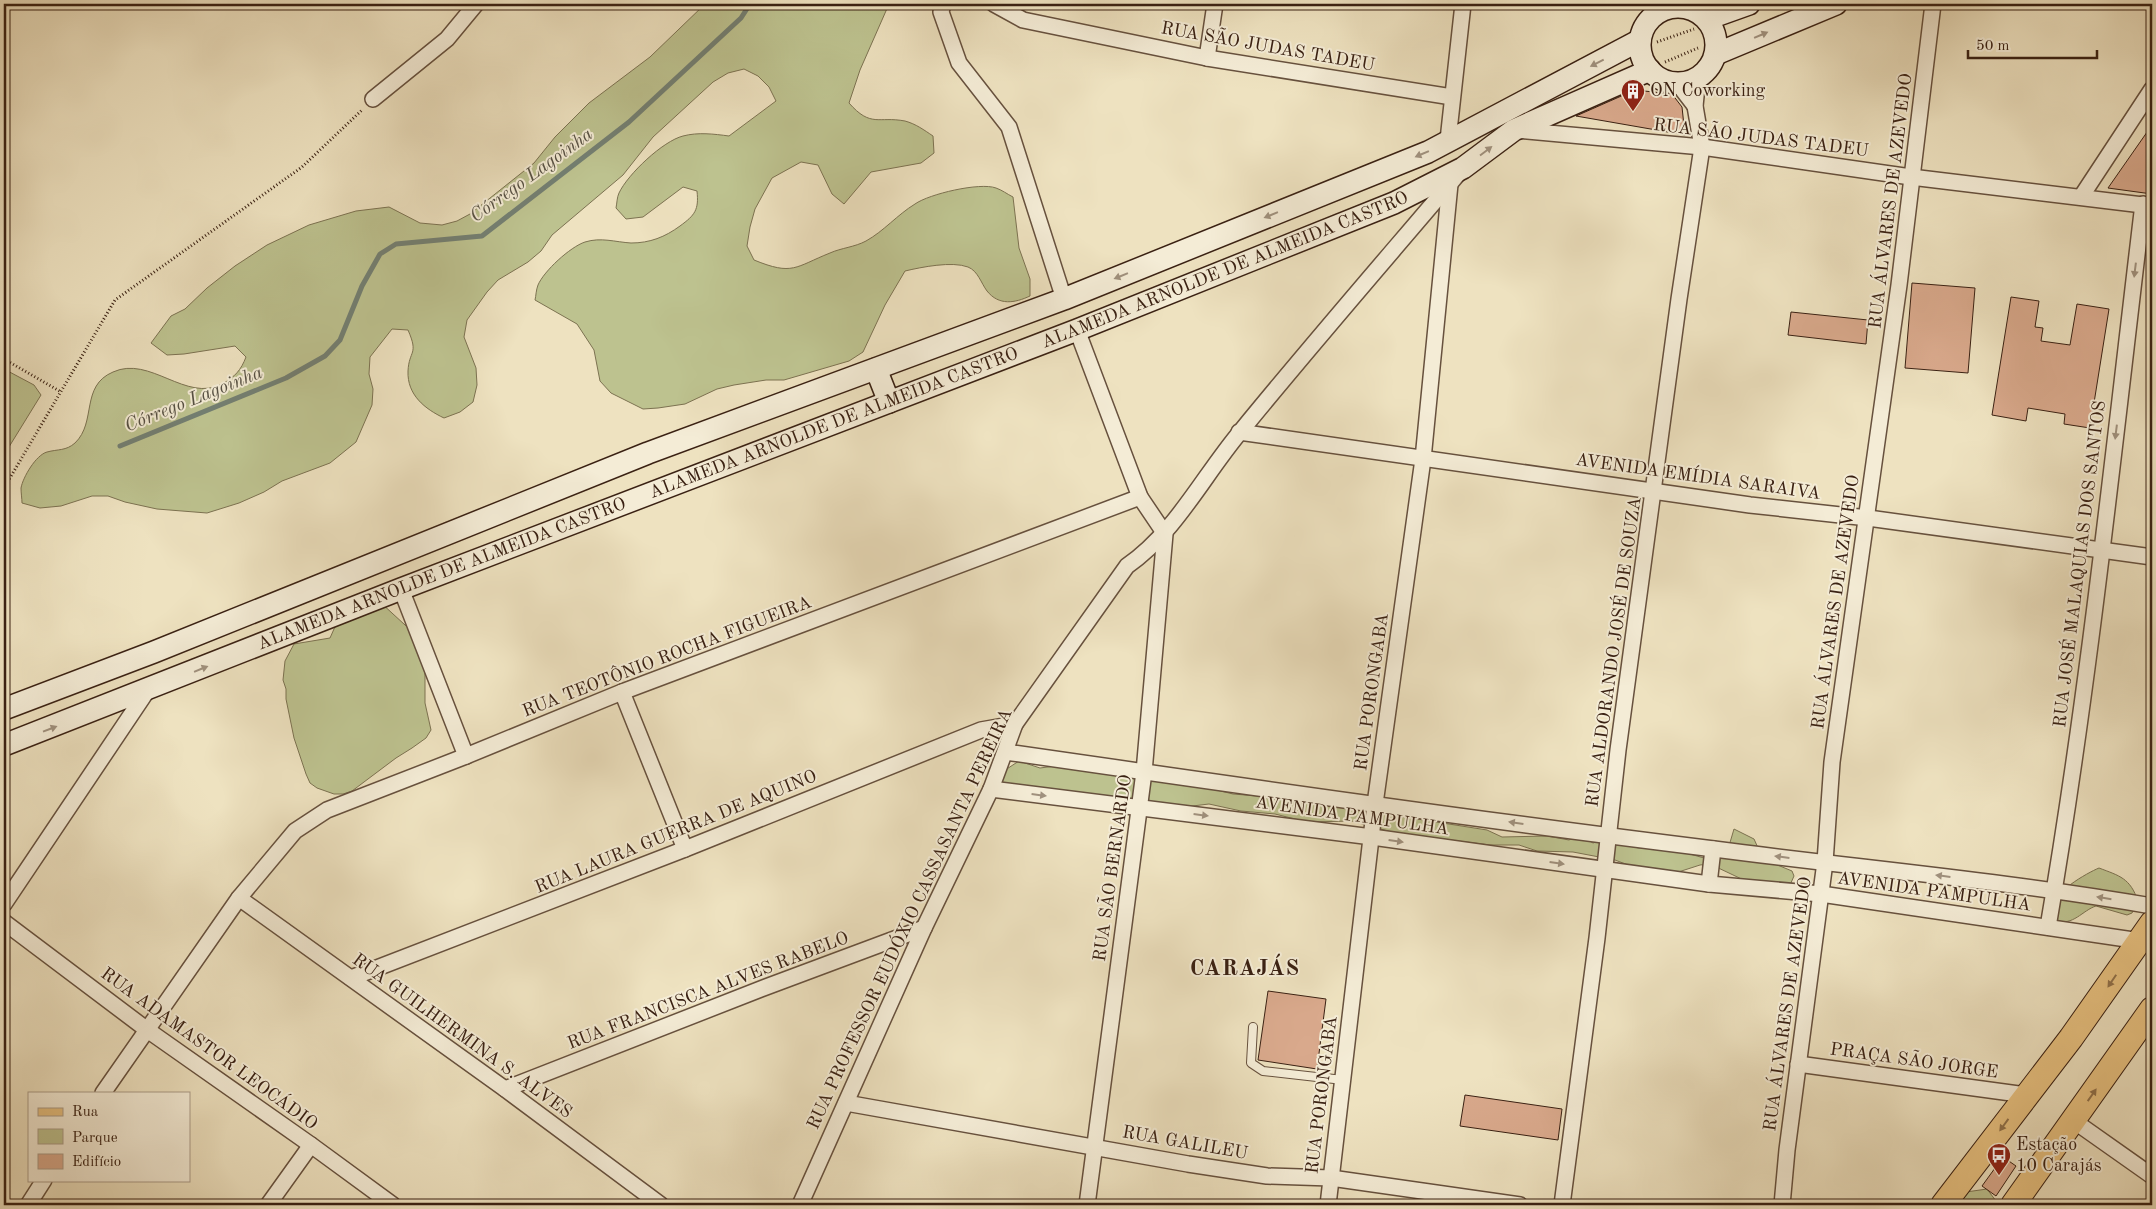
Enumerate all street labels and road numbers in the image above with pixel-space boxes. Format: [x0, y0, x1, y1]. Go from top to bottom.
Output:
street label: RUA SÃO JUDAS TADEU [1160, 15, 1377, 75]
street label: RUA ÁLVARES DE AZEVEDO [1862, 72, 1916, 330]
street label: RUA SÃO JUDAS TADEU [1652, 112, 1870, 160]
street label: ALAMEDA ARNOLDE DE ALMEIDA CASTRO [1039, 188, 1411, 352]
street label: ALAMEDA ARNOLDE DE ALMEIDA CASTRO [647, 344, 1021, 502]
street label: RUA JOSÉ MALAQUIAS DOS SANTOS [2047, 399, 2109, 729]
street label: AVENIDA EMÍDIA SARAIVA [1574, 447, 1823, 503]
street label: RUA ÁLVARES DE AZEVEDO [1805, 473, 1863, 731]
street label: ALAMEDA ARNOLDE DE ALMEIDA CASTRO [255, 495, 629, 653]
street label: RUA ALDORANDO JOSÉ DE SOUZA [1579, 495, 1645, 808]
street label: RUA TEOTÔNIO ROCHA FIGUEIRA [518, 590, 814, 721]
street label: RUA PORONGABA [1352, 612, 1392, 772]
street label: RUA PROFESSOR EUDÓXIO CASSASANTA PEREIRA [800, 703, 1016, 1132]
street label: RUA LAURA GUERRA DE AQUINO [533, 767, 819, 897]
street label: RUA SÃO BERNARDO [1087, 773, 1135, 963]
street label: AVENIDA PAMPULHA [1254, 793, 1450, 839]
street label: AVENIDA PAMPULHA [1836, 869, 2032, 915]
street label: RUA ÁLVARES DE AZEVEDO [1757, 875, 1815, 1133]
street label: RUA FRANCISCA ALVES RABELO [565, 929, 851, 1053]
street label: RUA GUILHERMINA S. ALVES [349, 950, 575, 1122]
street label: RUA ADAMASTOR LEOCÁDIO [97, 961, 323, 1134]
street label: RUA PORONGABA [1303, 1015, 1341, 1175]
street label: PRAÇA SÃO JORGE [1829, 1036, 2000, 1082]
street label: RUA GALILEU [1121, 1123, 1249, 1163]

